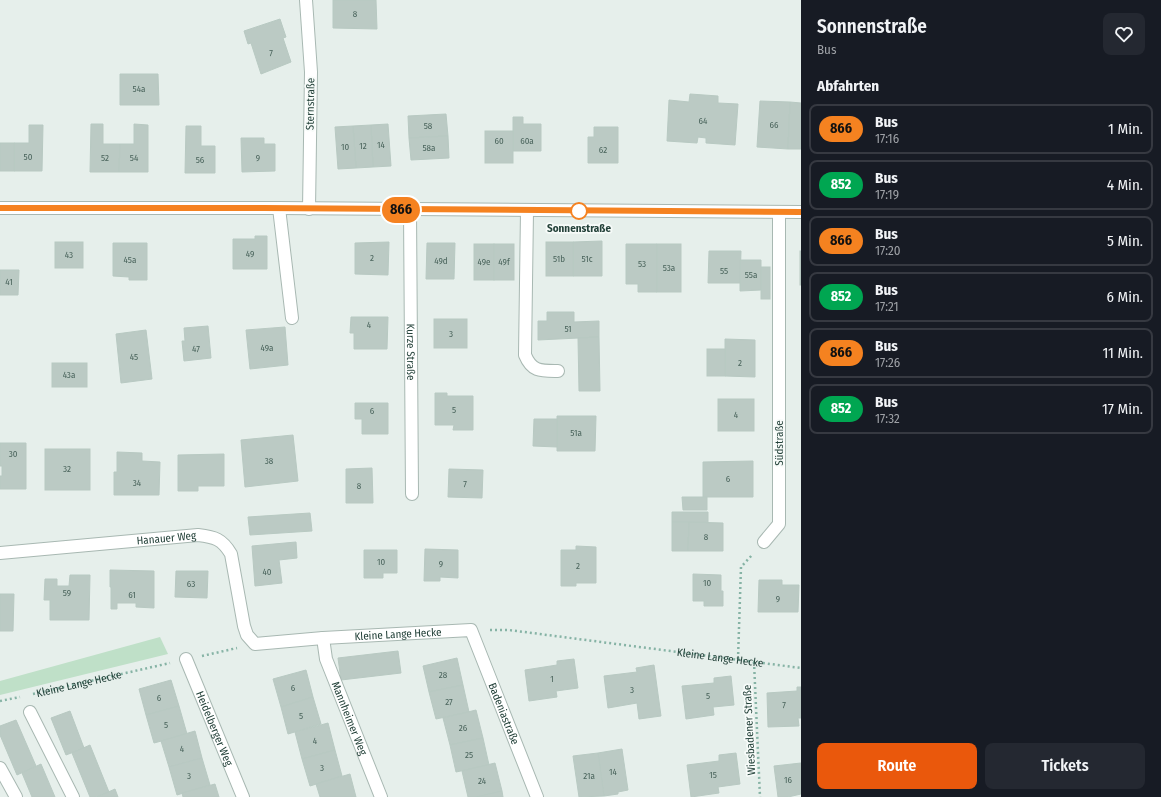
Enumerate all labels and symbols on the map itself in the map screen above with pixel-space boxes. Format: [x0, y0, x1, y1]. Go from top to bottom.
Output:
house number: 8 [353, 9, 358, 19]
house number: 7 [269, 48, 273, 58]
street label: Sternstraße [304, 78, 317, 130]
house number: 54a [133, 84, 146, 94]
house number: 64 [699, 116, 708, 126]
house number: 66 [770, 120, 779, 130]
house number: 58 [424, 121, 433, 131]
house number: 60 [494, 136, 504, 146]
house number: 60a [520, 136, 534, 146]
house number: 14 [377, 140, 386, 150]
house number: 12 [359, 141, 367, 151]
house number: 10 [341, 142, 349, 152]
house number: 58a [422, 143, 436, 153]
house number: 62 [599, 145, 607, 155]
house number: 50 [24, 152, 33, 162]
house number: 52 [101, 153, 109, 163]
house number: 54 [130, 153, 139, 163]
house number: 9 [256, 153, 260, 163]
house number: 56 [196, 155, 205, 165]
line badge: 866 [378, 197, 424, 223]
marker: Sonnenstraße [570, 202, 588, 220]
place label: Sonnenstraße [547, 222, 611, 235]
house number: 49 [246, 249, 254, 259]
house number: 43 [65, 250, 73, 260]
house number: 2 [370, 253, 374, 263]
house number: 51b [553, 254, 565, 264]
house number: 51c [581, 254, 593, 264]
house number: 45a [124, 255, 137, 265]
house number: 49d [434, 256, 448, 266]
house number: 49e [477, 257, 491, 267]
house number: 49f [498, 257, 511, 267]
house number: 53 [638, 259, 646, 269]
house number: 53a [663, 263, 676, 273]
house number: 55 [720, 266, 728, 276]
house number: 55a [745, 270, 758, 280]
house number: 41 [5, 277, 13, 287]
house number: 4 [367, 320, 372, 330]
street label: Kurze Straße [404, 324, 417, 380]
house number: 51 [564, 324, 572, 334]
house number: 3 [449, 329, 453, 339]
house number: 49a [261, 343, 274, 353]
house number: 47 [192, 344, 200, 354]
house number: 45 [130, 352, 138, 362]
house number: 2 [738, 358, 742, 368]
house number: 43a [63, 370, 76, 380]
house number: 5 [452, 405, 456, 415]
house number: 6 [370, 406, 375, 416]
house number: 4 [734, 410, 739, 420]
street label: Südstraße [773, 420, 786, 466]
house number: 51a [570, 428, 582, 438]
house number: 30 [9, 449, 18, 459]
house number: 38 [265, 456, 274, 466]
house number: 32 [63, 464, 71, 474]
house number: 6 [726, 474, 731, 484]
house number: 34 [133, 478, 142, 488]
house number: 7 [463, 479, 467, 489]
house number: 8 [357, 481, 362, 491]
street label: Hanauer Weg [136, 529, 197, 548]
house number: 8 [704, 532, 709, 542]
house number: 10 [377, 557, 385, 567]
house number: 9 [439, 559, 443, 569]
house number: 2 [576, 561, 580, 571]
house number: 40 [262, 567, 272, 577]
house number: 10 [703, 578, 711, 588]
house number: 63 [187, 579, 195, 589]
house number: 59 [63, 588, 71, 598]
house number: 61 [128, 590, 136, 600]
house number: 9 [776, 594, 780, 604]
street label: Kleine Lange Hecke [354, 626, 442, 643]
street label: Kleine Lange Hecke [676, 646, 764, 670]
street label: Kleine Lange Hecke [35, 668, 123, 700]
house number: 28 [439, 670, 448, 680]
house number: 1 [550, 674, 554, 684]
street label: Mannheimer Weg [329, 680, 370, 758]
street label: Badeniastraße [486, 681, 522, 747]
house number: 6 [291, 683, 296, 693]
street label: Wiesbadener Straße [741, 684, 758, 776]
house number: 3 [630, 685, 634, 695]
street label: Heidelberger Weg [193, 689, 236, 769]
house number: 5 [706, 691, 710, 701]
house number: 6 [157, 693, 162, 703]
house number: 27 [445, 697, 453, 707]
house number: 7 [782, 700, 786, 710]
house number: 5 [299, 711, 303, 721]
house number: 5 [164, 720, 168, 730]
house number: 26 [459, 723, 468, 733]
house number: 4 [313, 736, 318, 746]
house number: 4 [180, 744, 185, 754]
house number: 25 [465, 750, 473, 760]
house number: 3 [320, 763, 324, 773]
house number: 14 [609, 767, 618, 777]
house number: 15 [709, 770, 717, 780]
house number: 3 [187, 771, 191, 781]
house number: 21a [583, 771, 595, 781]
house number: 16 [784, 775, 793, 785]
house number: 24 [478, 776, 487, 786]

